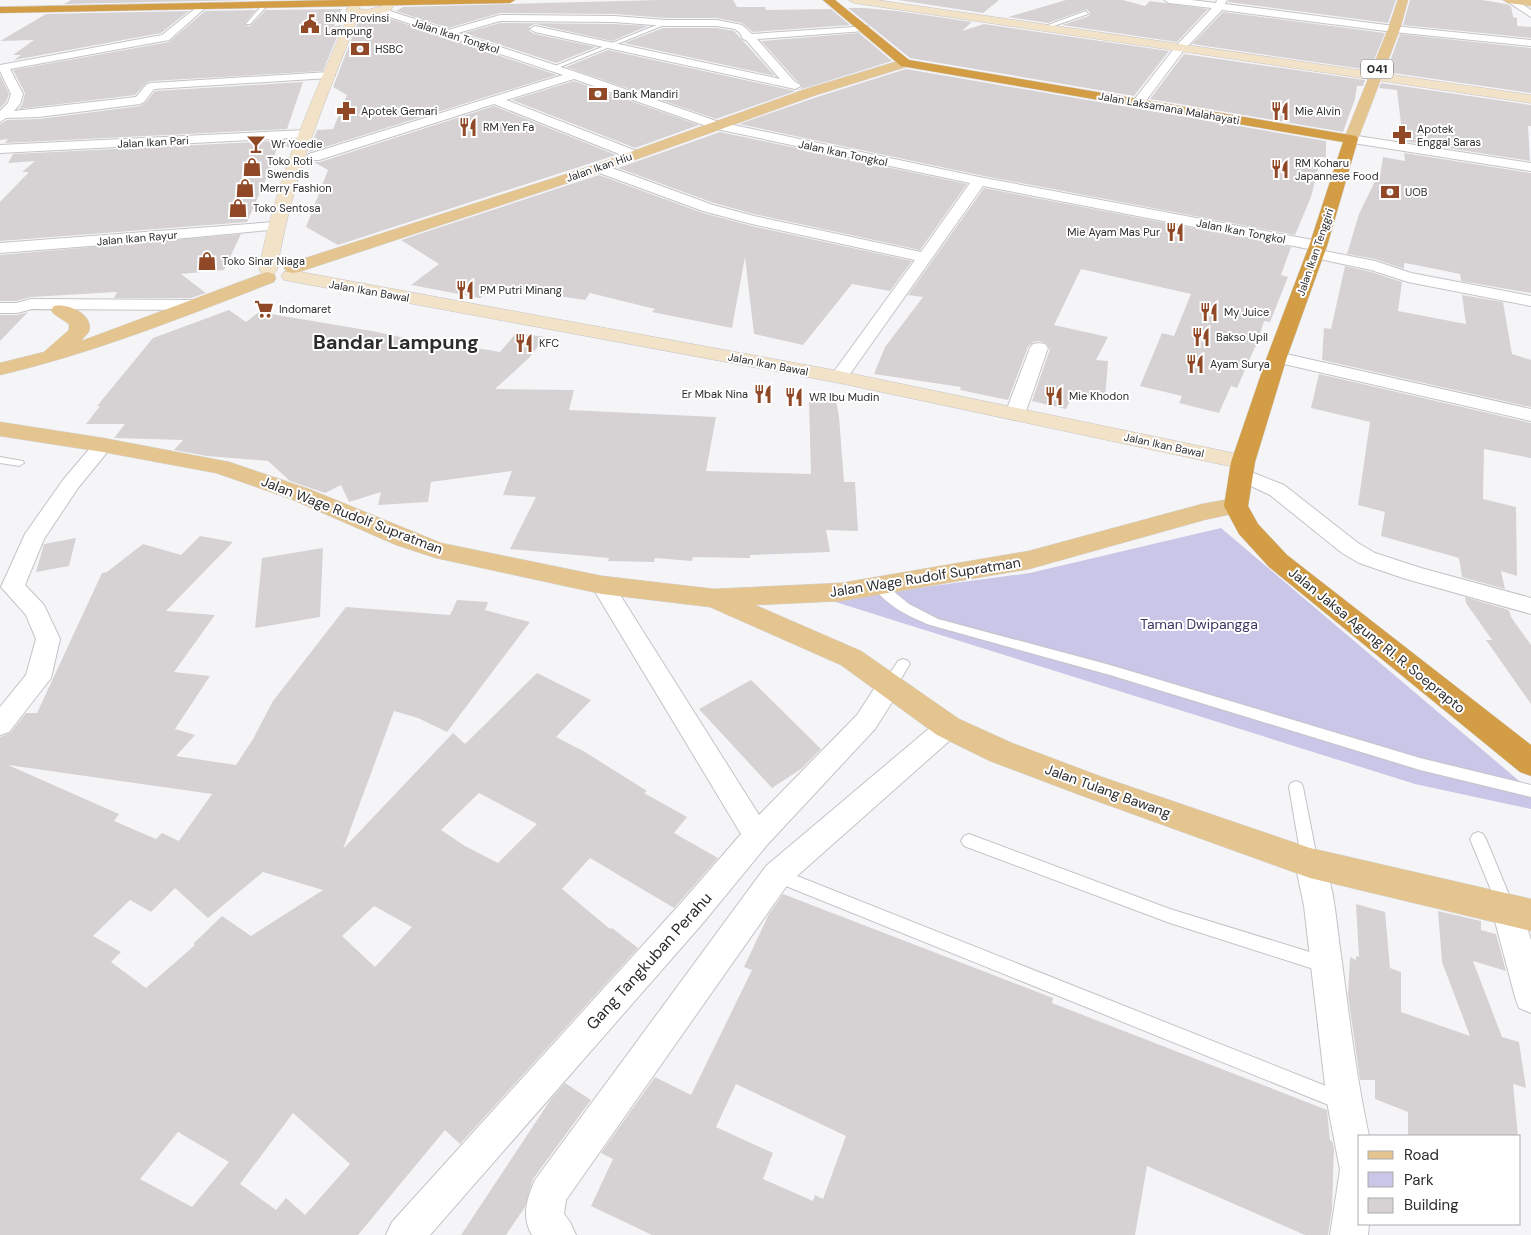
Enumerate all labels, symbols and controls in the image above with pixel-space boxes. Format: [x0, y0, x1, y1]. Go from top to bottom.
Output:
place label: BNN Provinsi Lampung [325, 11, 389, 38]
public building icon: BNN Provinsi Lampung [299, 13, 321, 35]
street label: Jalan Ikan Tongkol [411, 15, 501, 57]
bank icon: HSBC [349, 38, 371, 60]
place label: HSBC [375, 42, 404, 56]
road number: 041 [1361, 60, 1393, 78]
bank icon: Bank Mandiri [587, 83, 609, 105]
place label: Bank Mandiri [613, 87, 678, 101]
street label: Jalan Laksamana Malahayati [1097, 89, 1241, 127]
pharmacy icon: Apotek Gemari [335, 100, 357, 122]
restaurant icon: Mie Alvin [1269, 100, 1291, 122]
place label: Apotek Gemari [361, 104, 437, 118]
place label: Mie Alvin [1295, 104, 1341, 118]
restaurant icon: RM Yen Fa [457, 116, 479, 138]
place label: RM Yen Fa [483, 120, 534, 134]
place label: Apotek Enggal Saras [1417, 122, 1481, 149]
pharmacy icon: Apotek Enggal Saras [1391, 124, 1413, 146]
street label: Jalan Ikan Pari [117, 133, 189, 151]
bar icon: Wr Yoedie [245, 133, 267, 155]
place label: Wr Yoedie [271, 137, 322, 151]
street label: Jalan Ikan Tongkol [797, 137, 889, 169]
street label: Jalan Ikan Hiu [564, 149, 634, 185]
place label: Toko Roti Swendis [267, 154, 313, 181]
shop icon: Toko Roti Swendis [241, 156, 263, 178]
place label: RM Koharu Japannese Food [1295, 156, 1379, 183]
restaurant icon: RM Koharu Japannese Food [1269, 158, 1291, 180]
shop icon: Merry Fashion [234, 177, 256, 199]
place label: Merry Fashion [260, 181, 332, 195]
bank icon: UOB [1379, 181, 1401, 203]
place label: UOB [1405, 185, 1428, 199]
shop icon: Toko Sentosa [227, 197, 249, 219]
place label: Toko Sentosa [253, 201, 320, 215]
street label: Jalan Ikan Tenggiri [1293, 206, 1337, 298]
street label: Jalan Ikan Tongkol [1195, 215, 1287, 247]
restaurant icon: Mie Ayam Mas Pur [1164, 221, 1186, 243]
place label: Mie Ayam Mas Pur [1067, 225, 1160, 239]
street label: Jalan Ikan Rayur [96, 227, 178, 249]
shop icon: Toko Sinar Niaga [196, 250, 218, 272]
place label: Toko Sinar Niaga [222, 254, 305, 268]
street label: Jalan Ikan Bawal [328, 277, 410, 305]
restaurant icon: PM Putri Minang [454, 279, 476, 301]
place label: PM Putri Minang [480, 283, 562, 297]
supermarket icon: Indomaret [253, 298, 275, 320]
restaurant icon: My Juice [1198, 301, 1220, 323]
place label: Indomaret [279, 302, 331, 316]
place label: My Juice [1224, 305, 1269, 319]
restaurant icon: Bakso Upil [1190, 326, 1212, 348]
district label: Bandar Lampung [313, 329, 479, 355]
place label: Bakso Upil [1216, 330, 1268, 344]
restaurant icon: KFC [513, 332, 535, 354]
place label: KFC [539, 336, 559, 350]
street label: Jalan Ikan Bawal [727, 349, 809, 379]
restaurant icon: Ayam Surya [1184, 353, 1206, 375]
place label: Ayam Surya [1210, 357, 1270, 371]
restaurant icon: Er Mbak Nina [752, 383, 774, 405]
restaurant icon: Mie Khodon [1043, 385, 1065, 407]
restaurant icon: WR Ibu Mudin [783, 386, 805, 408]
place label: Er Mbak Nina [682, 387, 748, 401]
place label: Mie Khodon [1069, 389, 1129, 403]
place label: WR Ibu Mudin [809, 390, 879, 404]
street label: Jalan Ikan Bawal [1123, 430, 1205, 460]
street label: Jalan Wage Rudolf Supratman [259, 472, 445, 558]
street label: Jalan Wage Rudolf Supratman [828, 553, 1022, 601]
street label: Jalan Jaksa Agung RI. R. Soeprapto [1285, 563, 1469, 717]
park label: Taman Dwipangga [1140, 615, 1258, 633]
street label: Jalan Tulang Bawang [1043, 760, 1173, 822]
street label: Gang Tangkuban Perahu [582, 888, 716, 1034]
legend [1358, 1135, 1521, 1225]
text: Road [1404, 1145, 1439, 1165]
text: Park [1404, 1170, 1434, 1190]
text: Building [1404, 1195, 1459, 1215]

